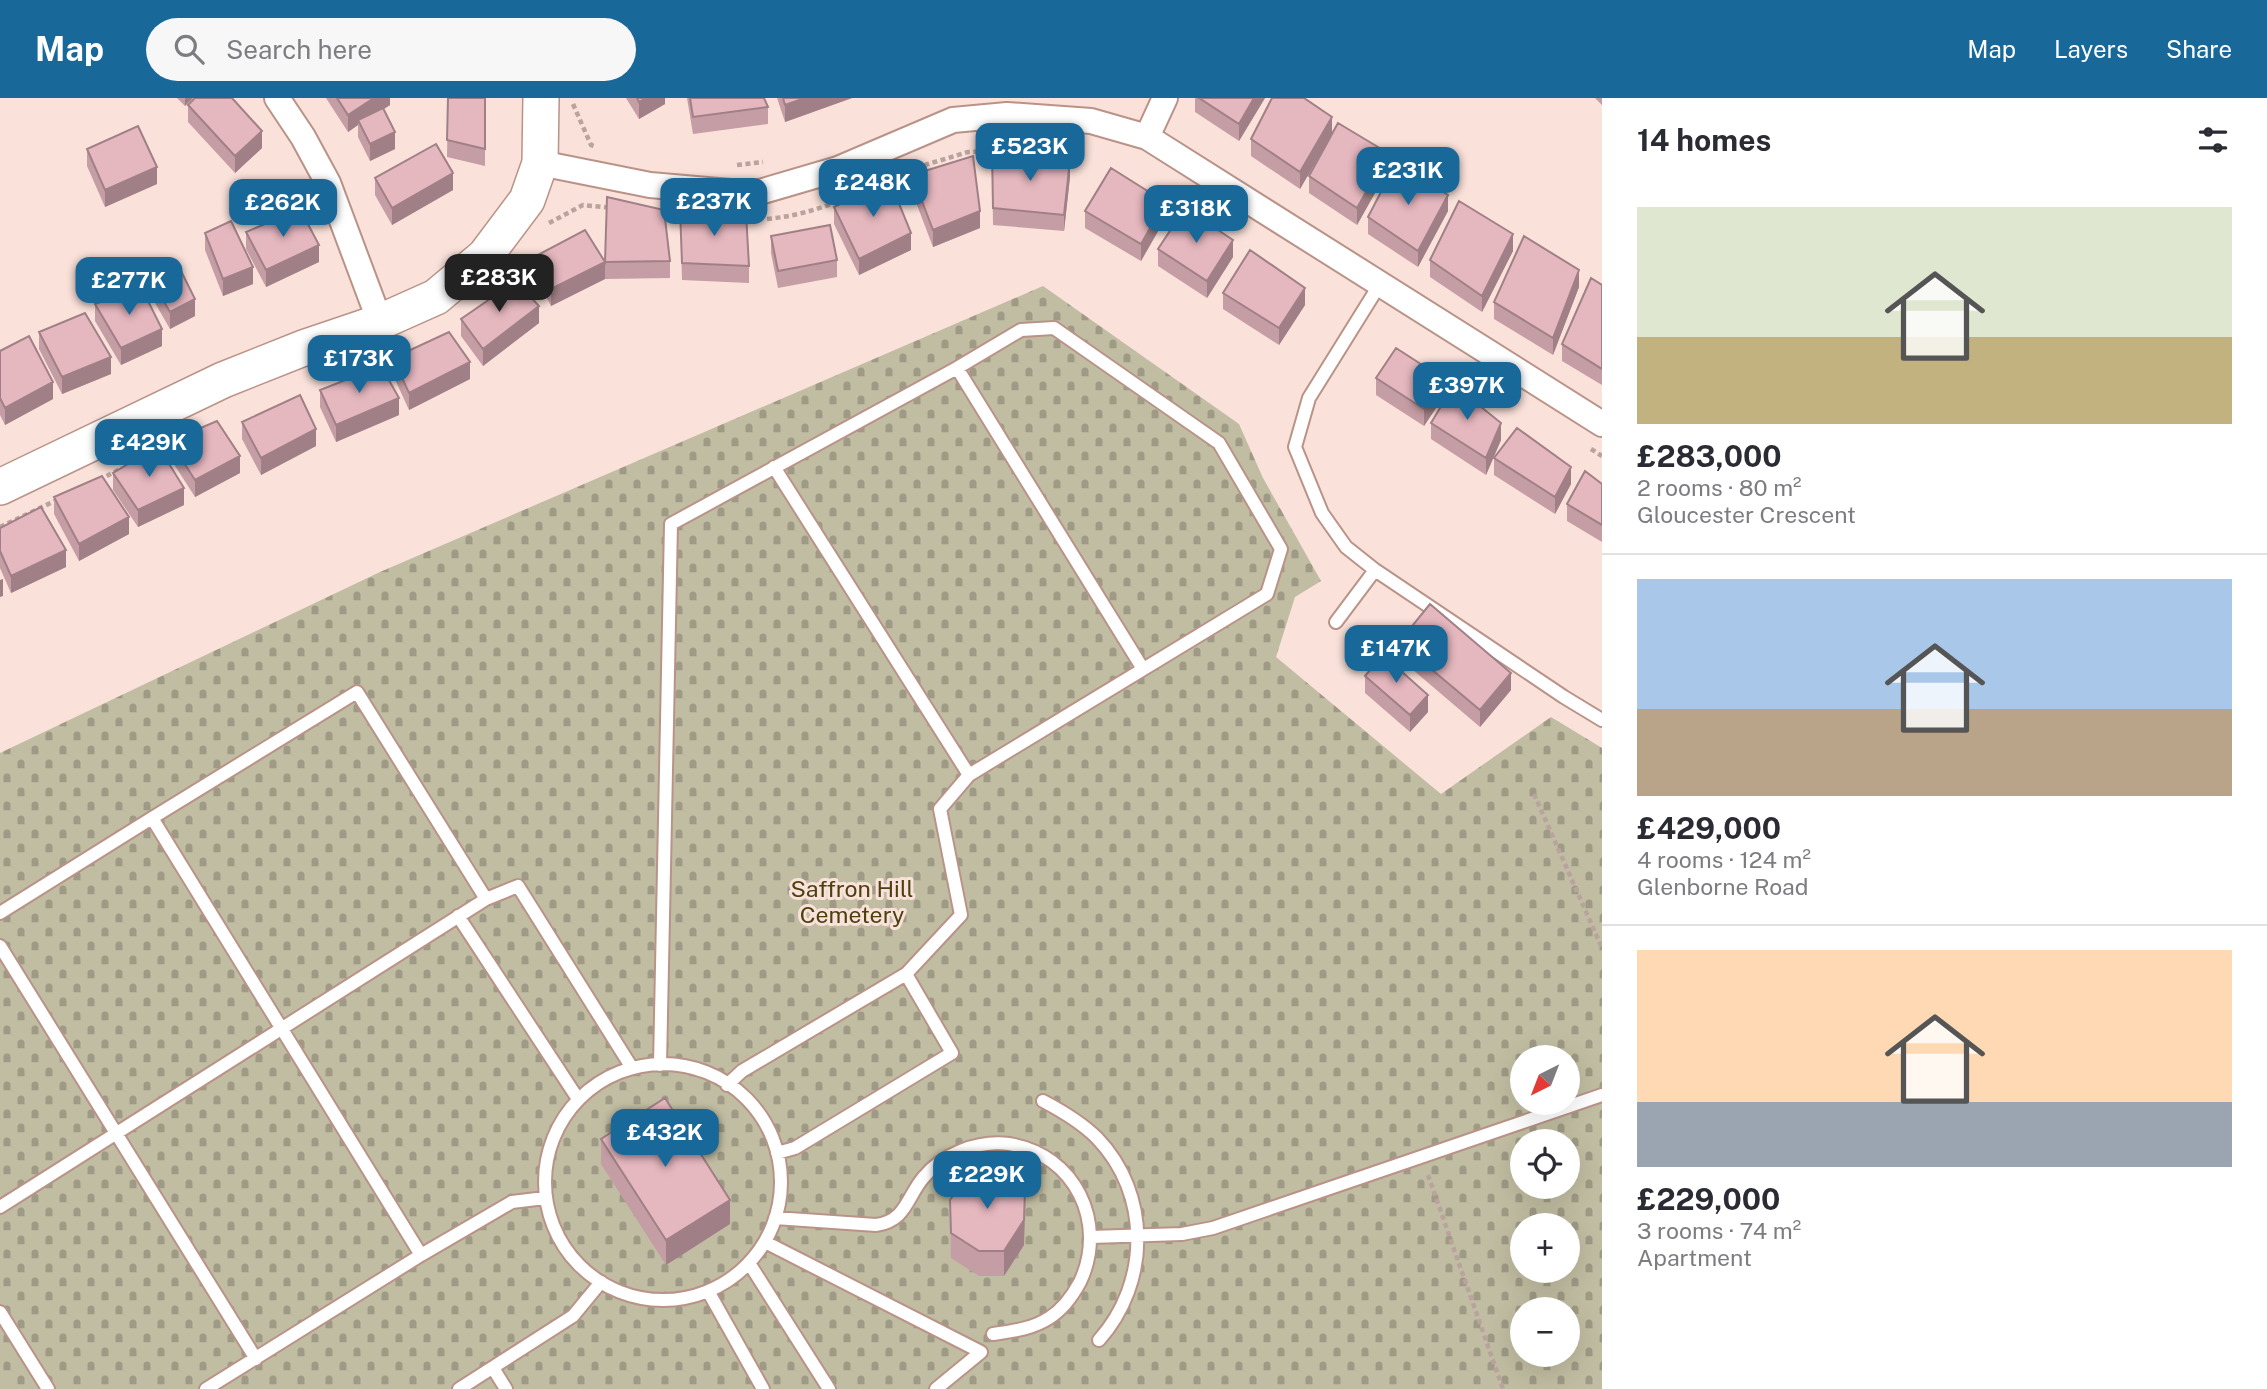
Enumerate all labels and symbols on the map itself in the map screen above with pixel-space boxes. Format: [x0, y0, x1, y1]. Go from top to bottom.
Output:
pin: £523K [981, 123, 1079, 183]
pin: £231K [1359, 148, 1457, 207]
pin: £248K [824, 159, 922, 219]
pin: £237K [665, 178, 763, 238]
pin: £262K [234, 180, 332, 239]
pin: £318K [1147, 186, 1245, 245]
pin: £283K [450, 254, 548, 314]
pin: £277K [80, 258, 178, 317]
pin: £173K [310, 336, 408, 395]
pin: £397K [1418, 362, 1516, 422]
pin: £429K [100, 420, 198, 479]
pin: £147K [1347, 626, 1445, 685]
park label: Saffron Hill Cemetery [790, 875, 914, 928]
north arrow [1510, 1045, 1580, 1115]
pin: £432K [616, 1110, 714, 1169]
pin: £229K [938, 1152, 1036, 1211]

